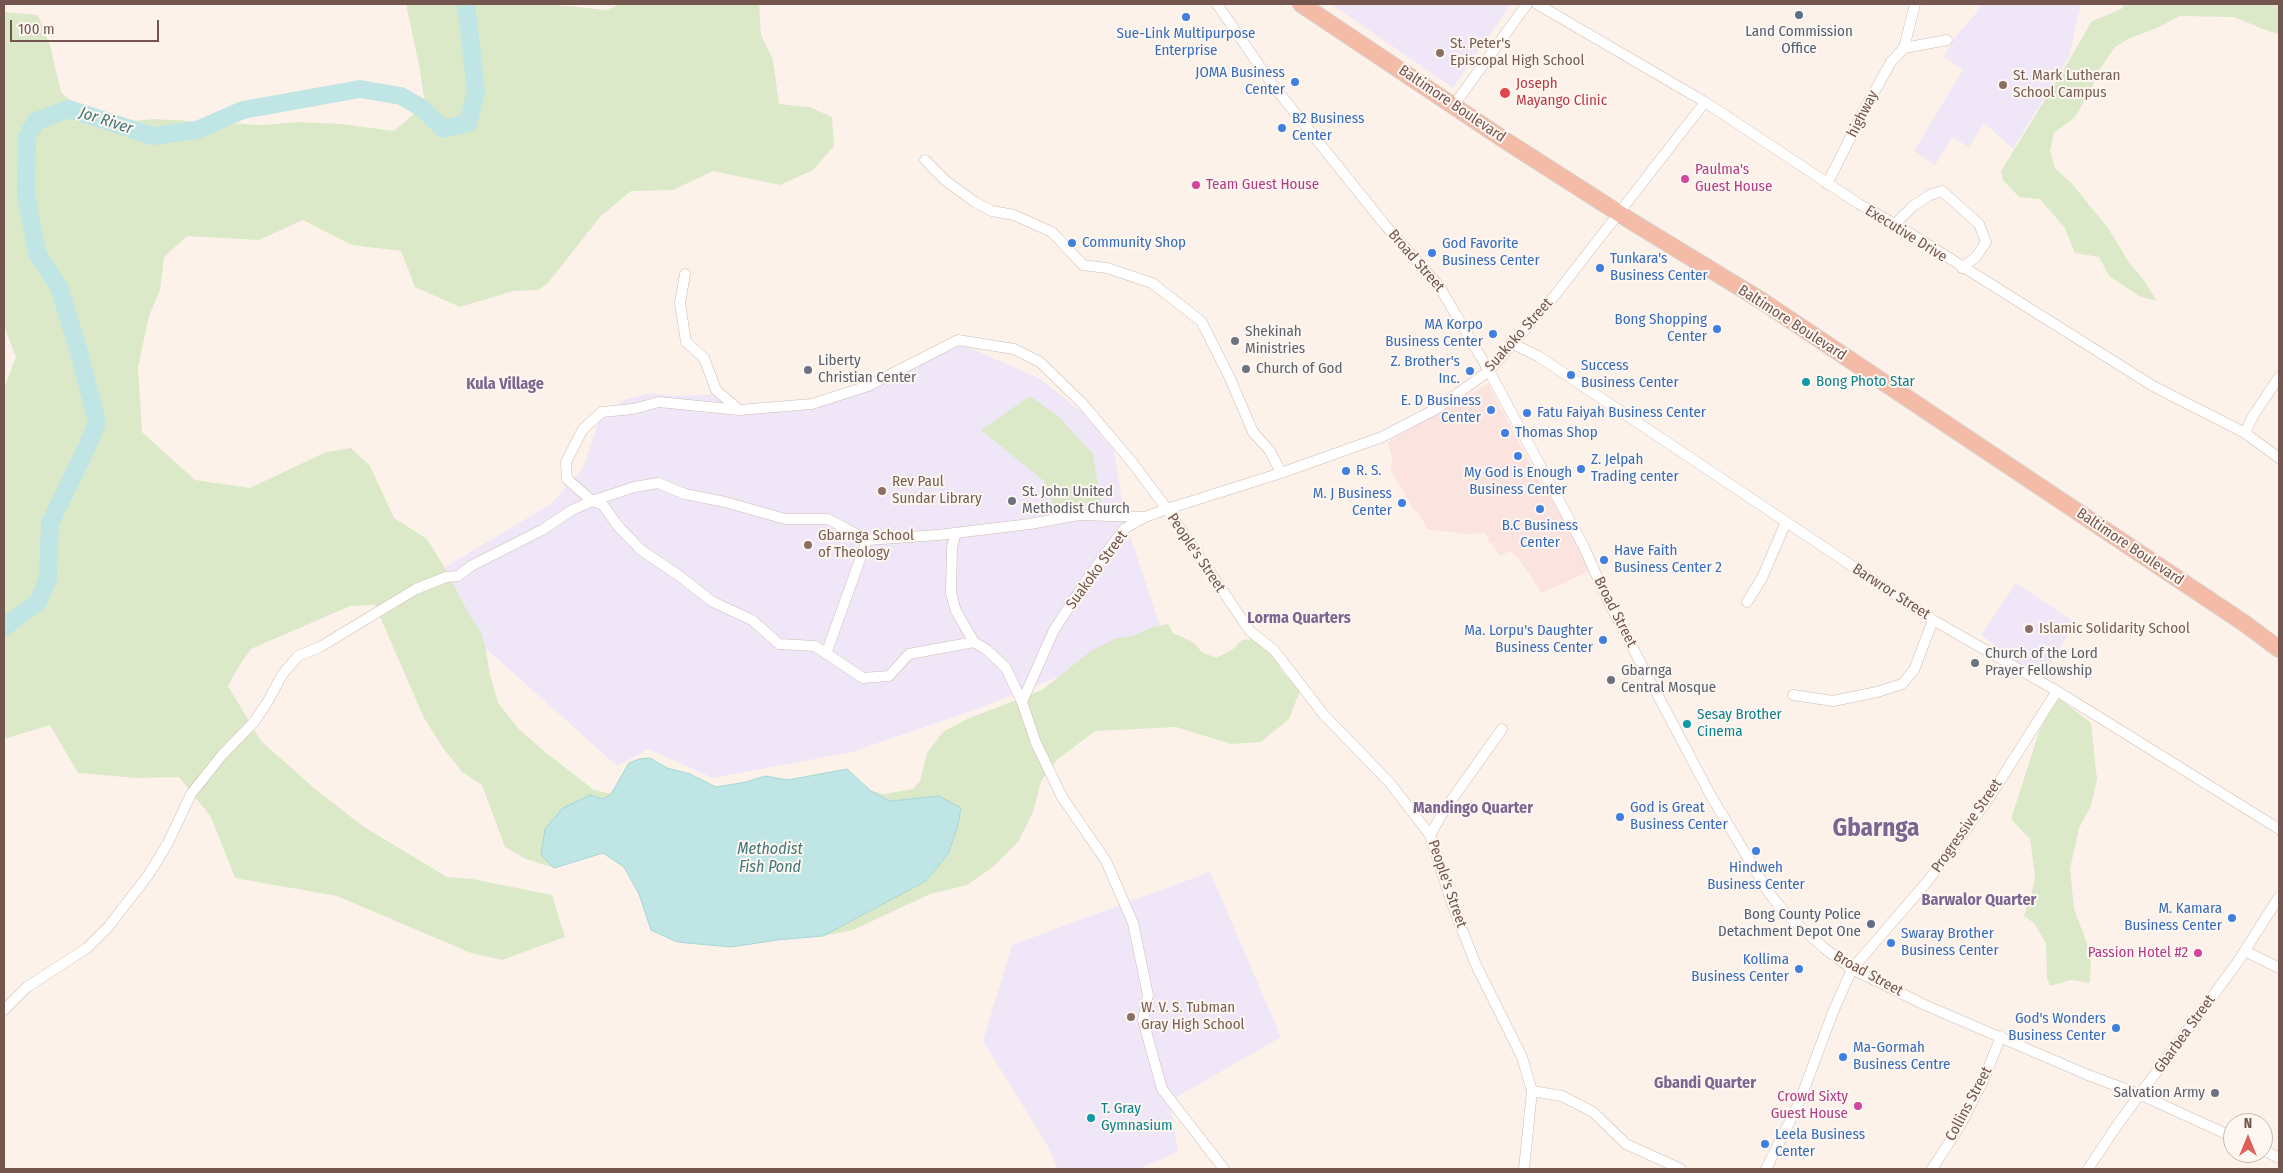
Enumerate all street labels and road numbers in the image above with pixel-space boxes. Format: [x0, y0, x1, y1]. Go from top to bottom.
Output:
street label: Baltimore Boulevard [1395, 62, 1509, 146]
street label: highway [1844, 88, 1882, 140]
street label: Executive Drive [1862, 202, 1950, 266]
street label: Broad Street [1384, 226, 1448, 296]
street label: Baltimore Boulevard [1735, 281, 1849, 365]
street label: Suakoko Street [1481, 295, 1557, 375]
street label: Baltimore Boulevard [2073, 505, 2187, 589]
street label: People's Street [1163, 510, 1229, 596]
street label: Suakoko Street [1063, 527, 1131, 613]
street label: Barwror Street [1849, 560, 1933, 624]
street label: Broad Street [1590, 574, 1640, 650]
street label: Progressive Street [1928, 776, 2006, 876]
street label: People's Street [1424, 838, 1470, 930]
street label: Broad Street [1830, 948, 1906, 1000]
street label: Gbarbea Street [2151, 991, 2219, 1077]
street label: Collins Street [1942, 1064, 1996, 1144]

